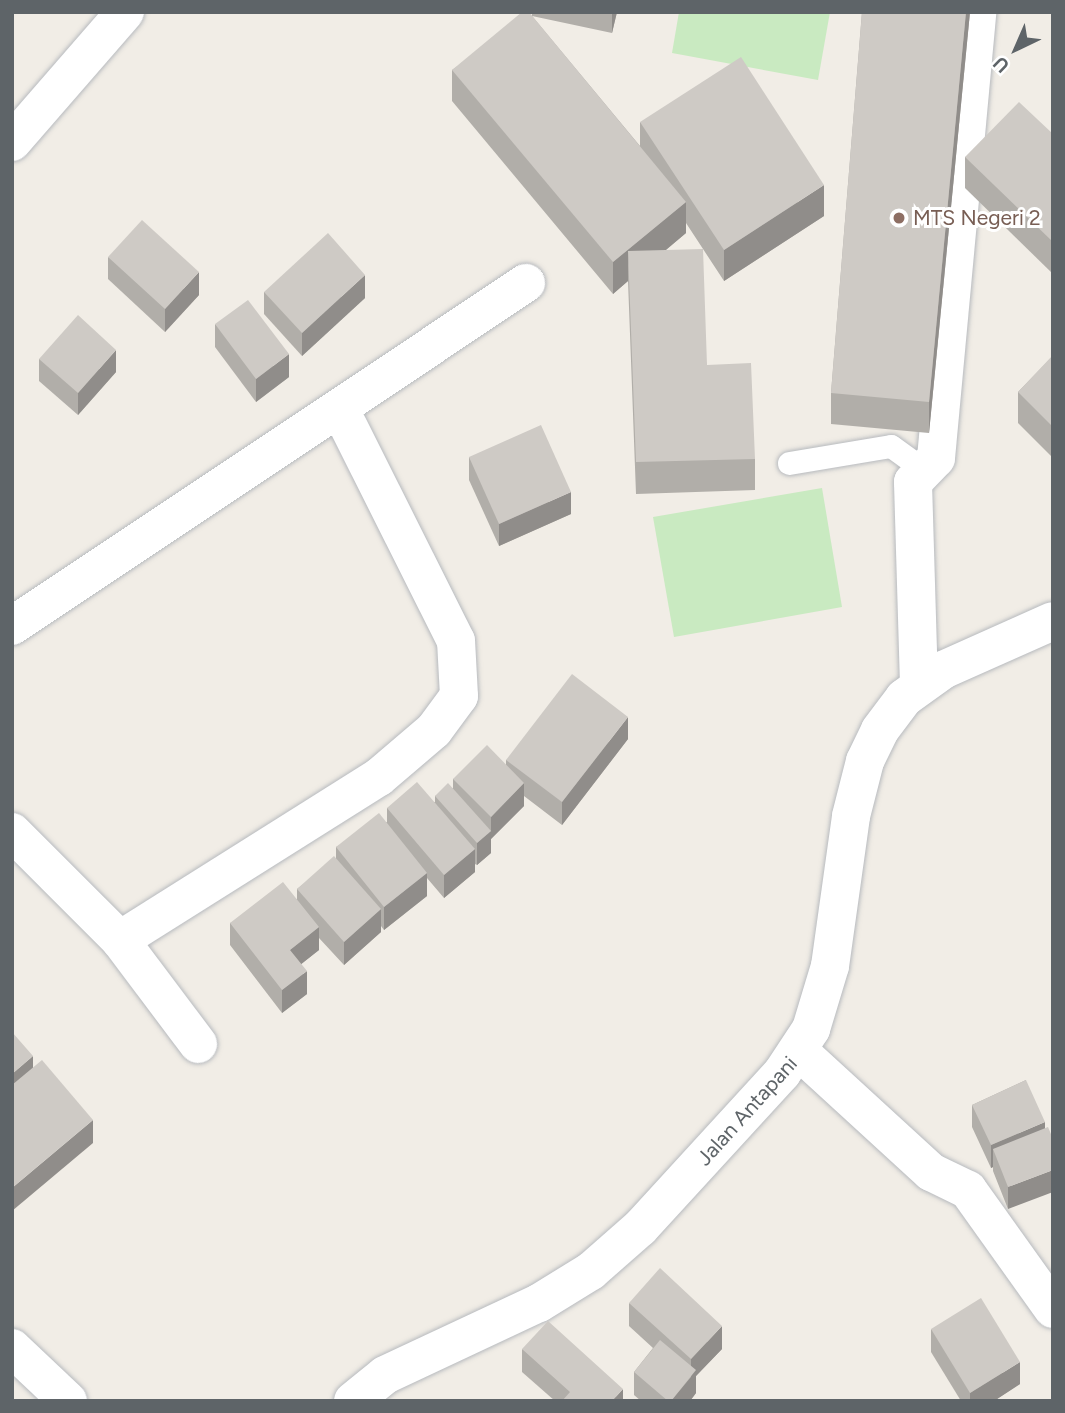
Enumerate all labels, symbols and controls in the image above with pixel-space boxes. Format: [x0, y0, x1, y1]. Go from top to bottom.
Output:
north arrow [981, 14, 1051, 84]
text: U [988, 52, 1014, 77]
place label: MTS Negeri 2 [913, 205, 1041, 231]
marker: MTS Negeri 2 [891, 210, 907, 226]
street label: Jalan Antapani [691, 1051, 803, 1171]

